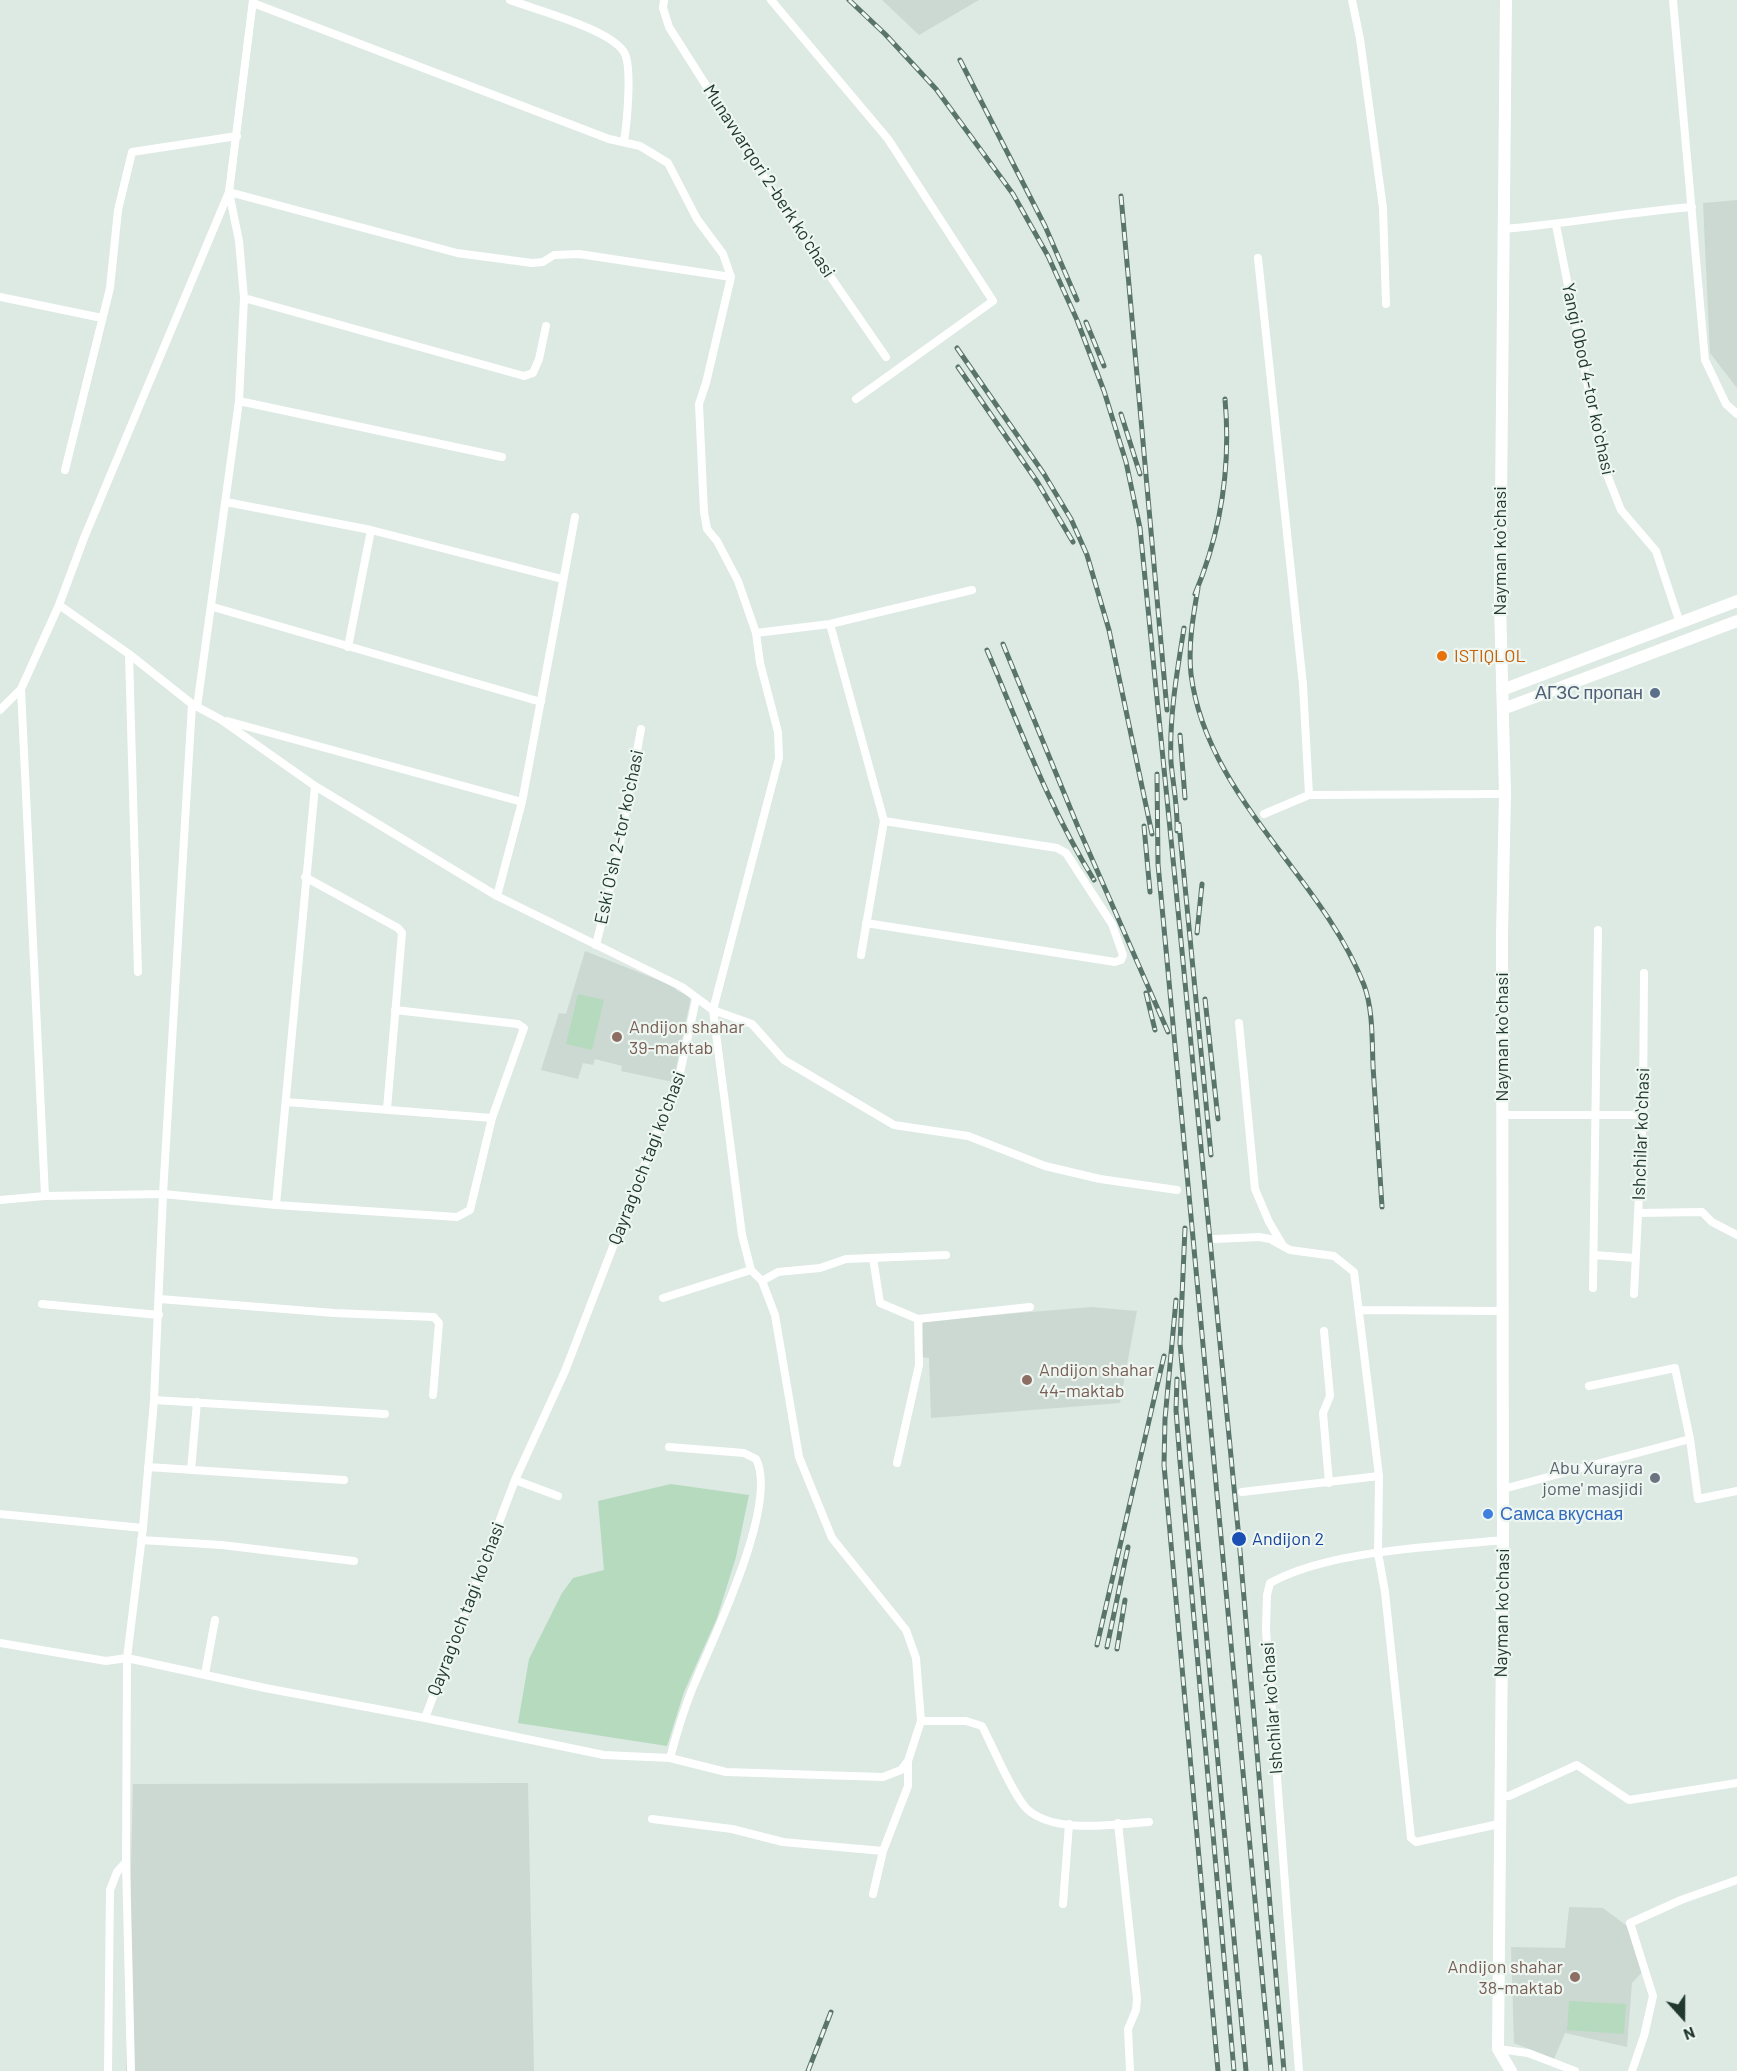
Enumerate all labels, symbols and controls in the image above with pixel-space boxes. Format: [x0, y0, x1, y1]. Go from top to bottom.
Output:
street label: Munavvarqori 2-berk koʻchasi [698, 80, 840, 282]
street label: Yangi Obod 4-tor koʻchasi [1557, 281, 1619, 477]
street label: Nayman koʻchasi [1489, 486, 1511, 616]
place label: ISTIQLOL [1454, 645, 1526, 667]
marker: ISTIQLOL [1435, 649, 1449, 663]
place label: АГЗС пропан [1535, 682, 1643, 704]
marker: АГЗС пропан [1648, 686, 1662, 700]
street label: Eski Oʻsh 2-tor koʻchasi [590, 748, 648, 926]
street label: Nayman koʻchasi [1491, 972, 1513, 1102]
place label: Andijon shahar 39-maktab [629, 1016, 744, 1058]
marker: Andijon shahar 39-maktab [610, 1030, 624, 1044]
street label: Ishchilar koʻchasi [1628, 1067, 1654, 1201]
street label: Qayragʻoch tagi koʻchasi [604, 1068, 690, 1248]
place label: Andijon shahar 44-maktab [1039, 1359, 1154, 1402]
marker: Andijon shahar 44-maktab [1020, 1373, 1034, 1387]
place label: Abu Xurayra jome' masjidi [1543, 1457, 1643, 1500]
marker: Abu Xurayra jome' masjidi [1648, 1471, 1662, 1485]
place label: Самса вкусная [1500, 1503, 1623, 1525]
marker: Самса вкусная [1481, 1507, 1495, 1521]
street label: Qayragʻoch tagi koʻchasi [423, 1519, 509, 1699]
place label: Andijon 2 [1252, 1528, 1324, 1550]
marker: Andijon 2 [1230, 1530, 1248, 1548]
street label: Nayman koʻchasi [1490, 1548, 1514, 1678]
street label: Ishchilar koʻchasi [1257, 1641, 1287, 1775]
place label: Andijon shahar 38-maktab [1448, 1956, 1563, 1998]
marker: Andijon shahar 38-maktab [1568, 1970, 1582, 1984]
north arrow [1653, 1987, 1713, 2047]
text: N [1681, 2023, 1698, 2045]

